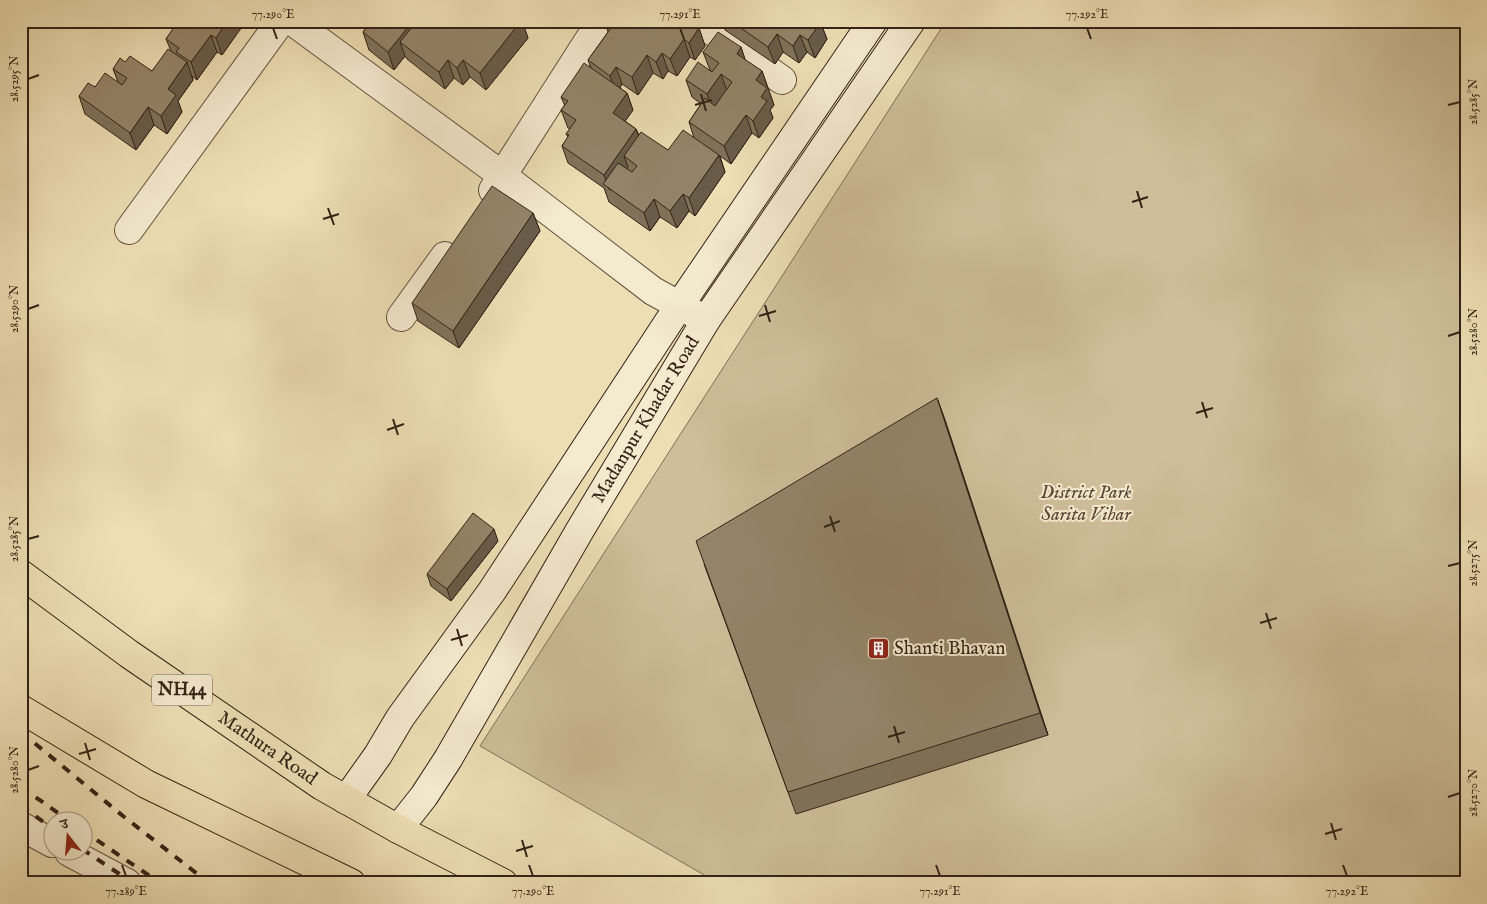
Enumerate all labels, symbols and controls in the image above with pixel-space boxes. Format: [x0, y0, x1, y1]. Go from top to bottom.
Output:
text: 77.290°E [252, 7, 294, 22]
text: 77.291°E [659, 7, 701, 22]
text: 77.292°E [1066, 7, 1108, 22]
text: 28.5295°N [7, 55, 22, 102]
text: 28.5285°N [1466, 78, 1481, 125]
text: 28.5290°N [7, 284, 22, 333]
text: 28.5280°N [1466, 308, 1481, 356]
street label: Madanpur Khadar Road [587, 331, 706, 508]
park label: District Park Sarita Vihar [1040, 481, 1132, 527]
text: 28.5285°N [7, 515, 22, 562]
text: 28.5275°N [1466, 539, 1481, 586]
building icon: Shanti Bhavan [866, 637, 890, 661]
place label: Shanti Bhavan [894, 637, 1005, 661]
road number: NH44 [152, 674, 212, 706]
street label: Mathura Road [213, 706, 322, 791]
text: 28.5280°N [7, 746, 22, 794]
text: 28.5270°N [1466, 768, 1481, 817]
north arrow [42, 812, 92, 862]
text: उ [57, 815, 71, 834]
text: 77.289°E [105, 884, 147, 899]
text: 77.290°E [512, 884, 554, 899]
text: 77.291°E [919, 884, 961, 899]
text: 77.292°E [1326, 884, 1368, 899]

